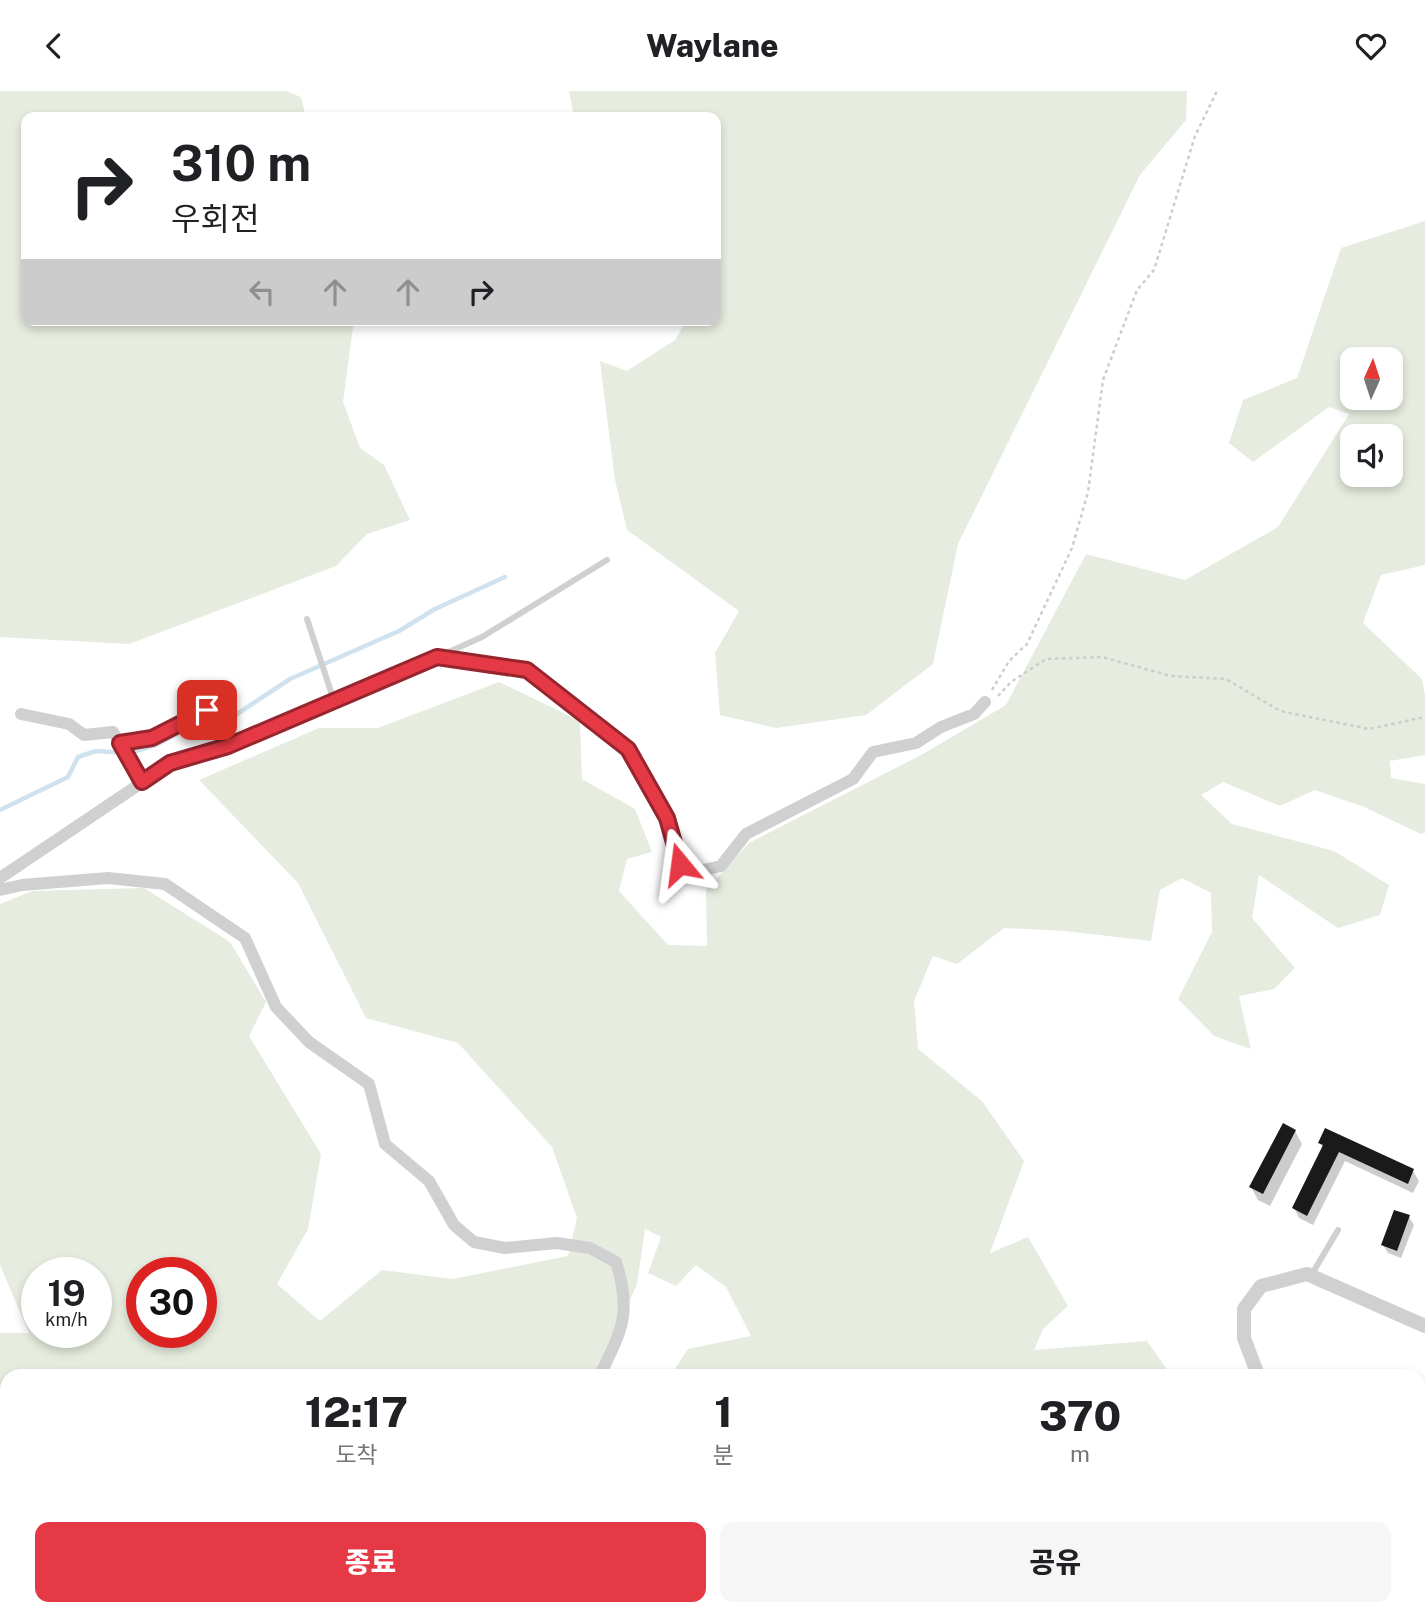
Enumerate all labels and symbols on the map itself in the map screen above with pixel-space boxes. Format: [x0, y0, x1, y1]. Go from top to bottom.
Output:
north arrow [1340, 347, 1404, 409]
pin [177, 680, 237, 740]
position arrow [643, 827, 717, 901]
speed limit sign: 30 [126, 1257, 217, 1348]

